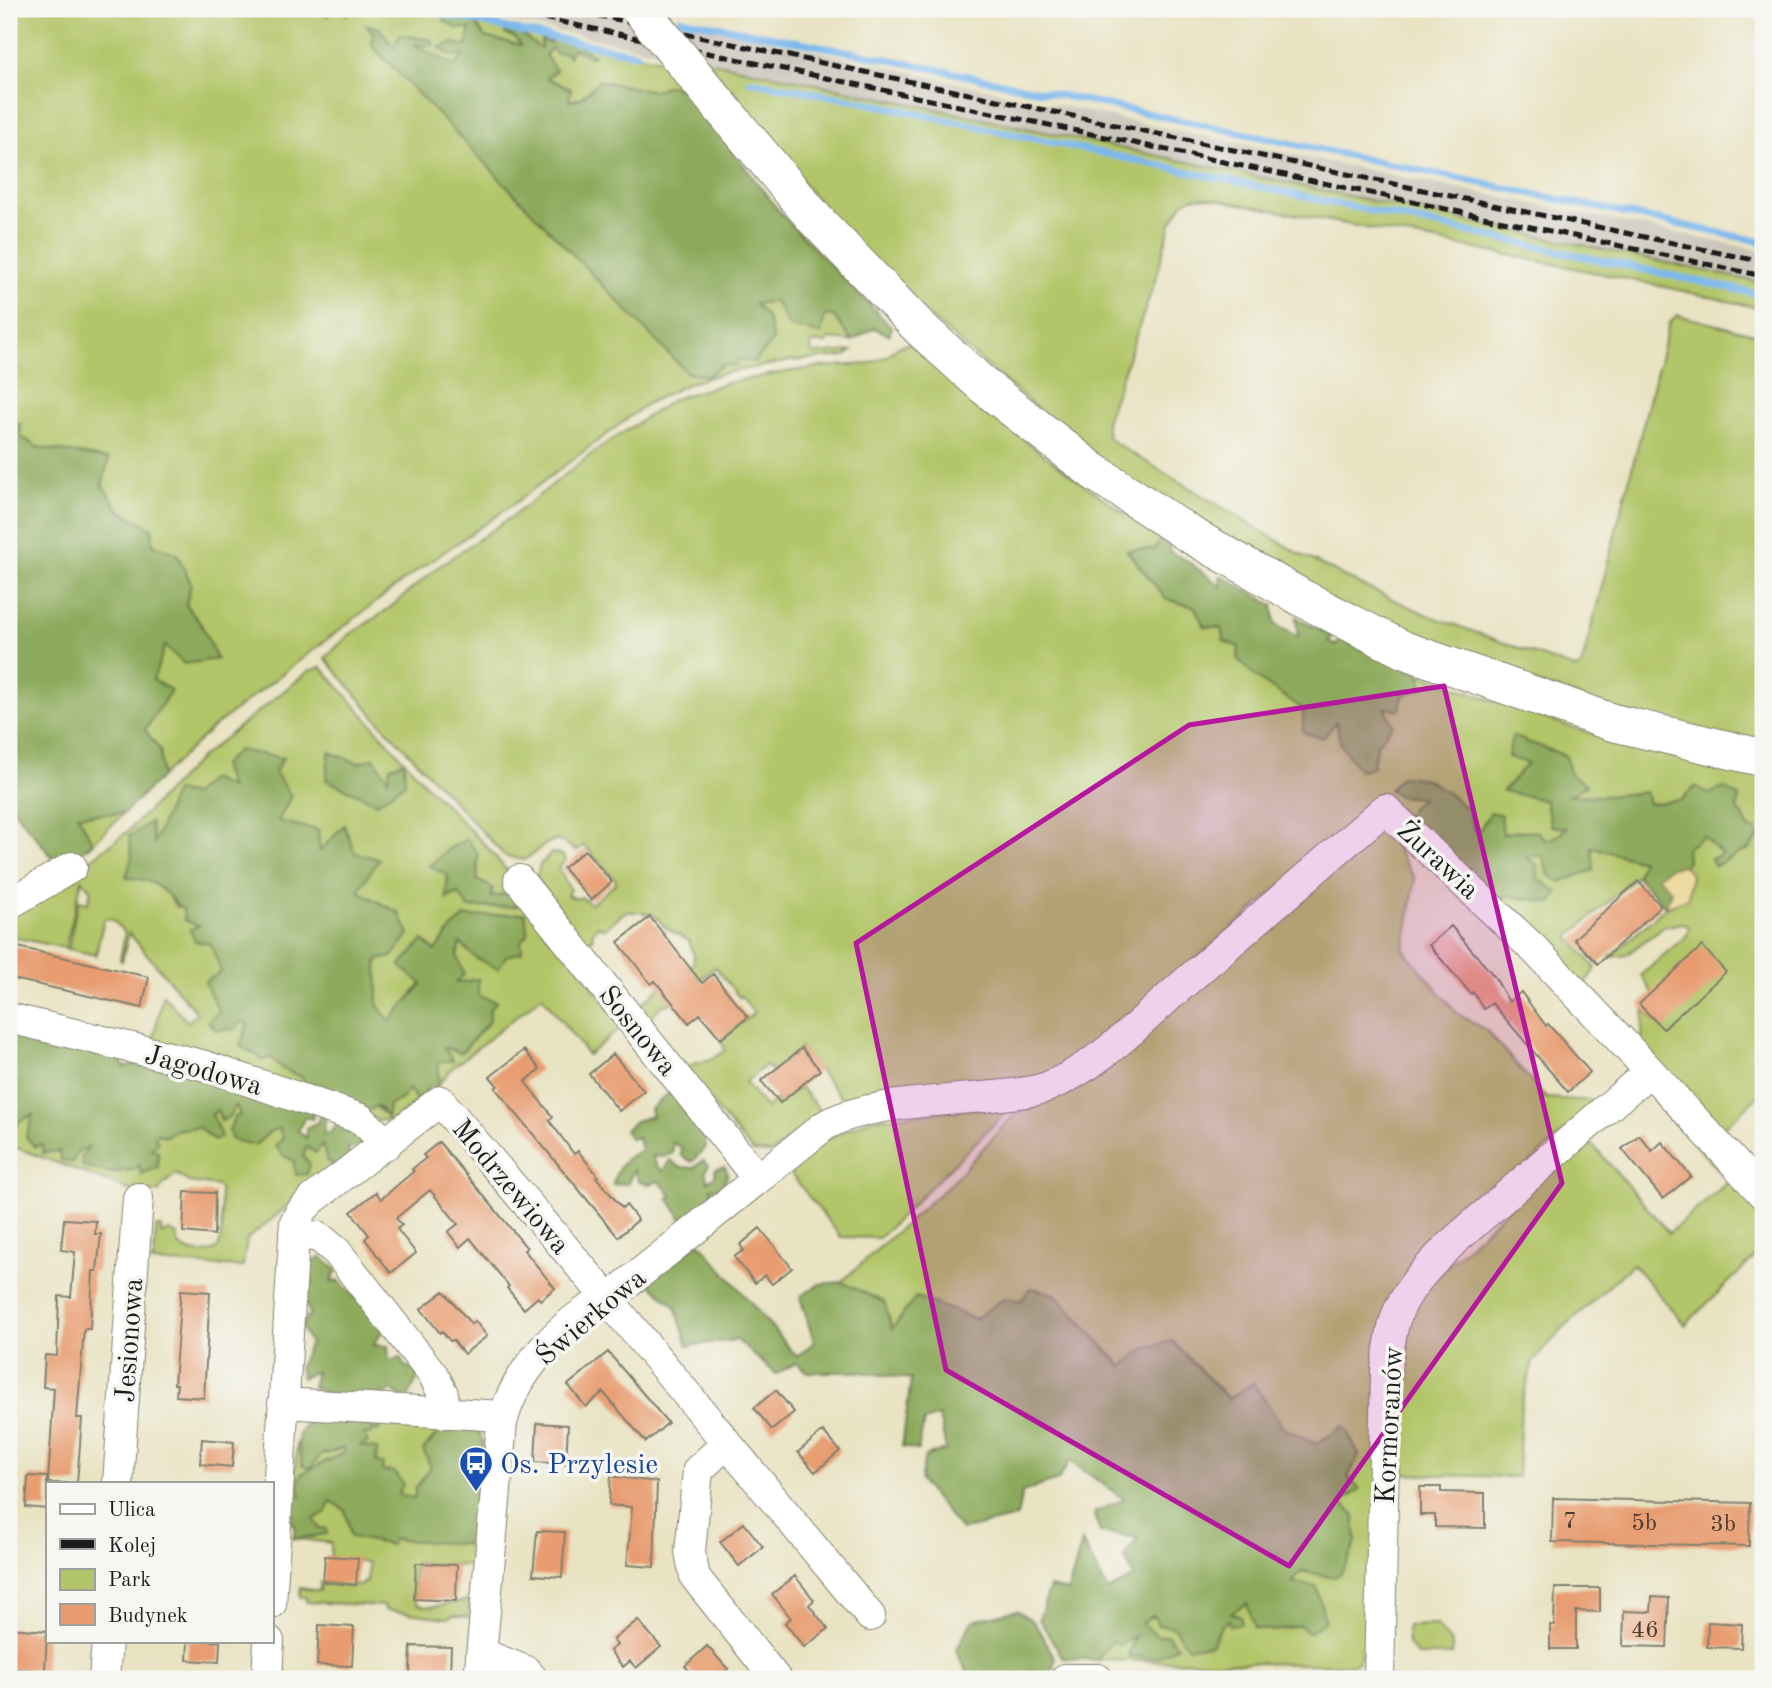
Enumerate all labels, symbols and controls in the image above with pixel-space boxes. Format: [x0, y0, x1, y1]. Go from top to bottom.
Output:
street label: Żurawia [1390, 814, 1486, 906]
street label: Sosnowa [592, 982, 681, 1082]
street label: Jagodowa [141, 1042, 265, 1102]
street label: Modrzewiowa [446, 1115, 574, 1261]
street label: Świerkowa [529, 1261, 652, 1372]
street label: Jesionowa [113, 1277, 149, 1403]
street label: Kormoranów [1373, 1345, 1409, 1505]
bus stop icon: Os. Przylesie [457, 1444, 495, 1493]
place label: Os. Przylesie [500, 1452, 658, 1480]
legend [46, 1482, 273, 1642]
text: Ulica [108, 1500, 155, 1521]
house number: 7 [1563, 1510, 1577, 1534]
house number: 5b [1631, 1512, 1657, 1536]
house number: 3b [1710, 1513, 1736, 1537]
text: Kolej [108, 1536, 156, 1557]
text: Park [108, 1570, 151, 1591]
text: Budynek [108, 1606, 188, 1627]
house number: 46 [1631, 1619, 1659, 1643]

